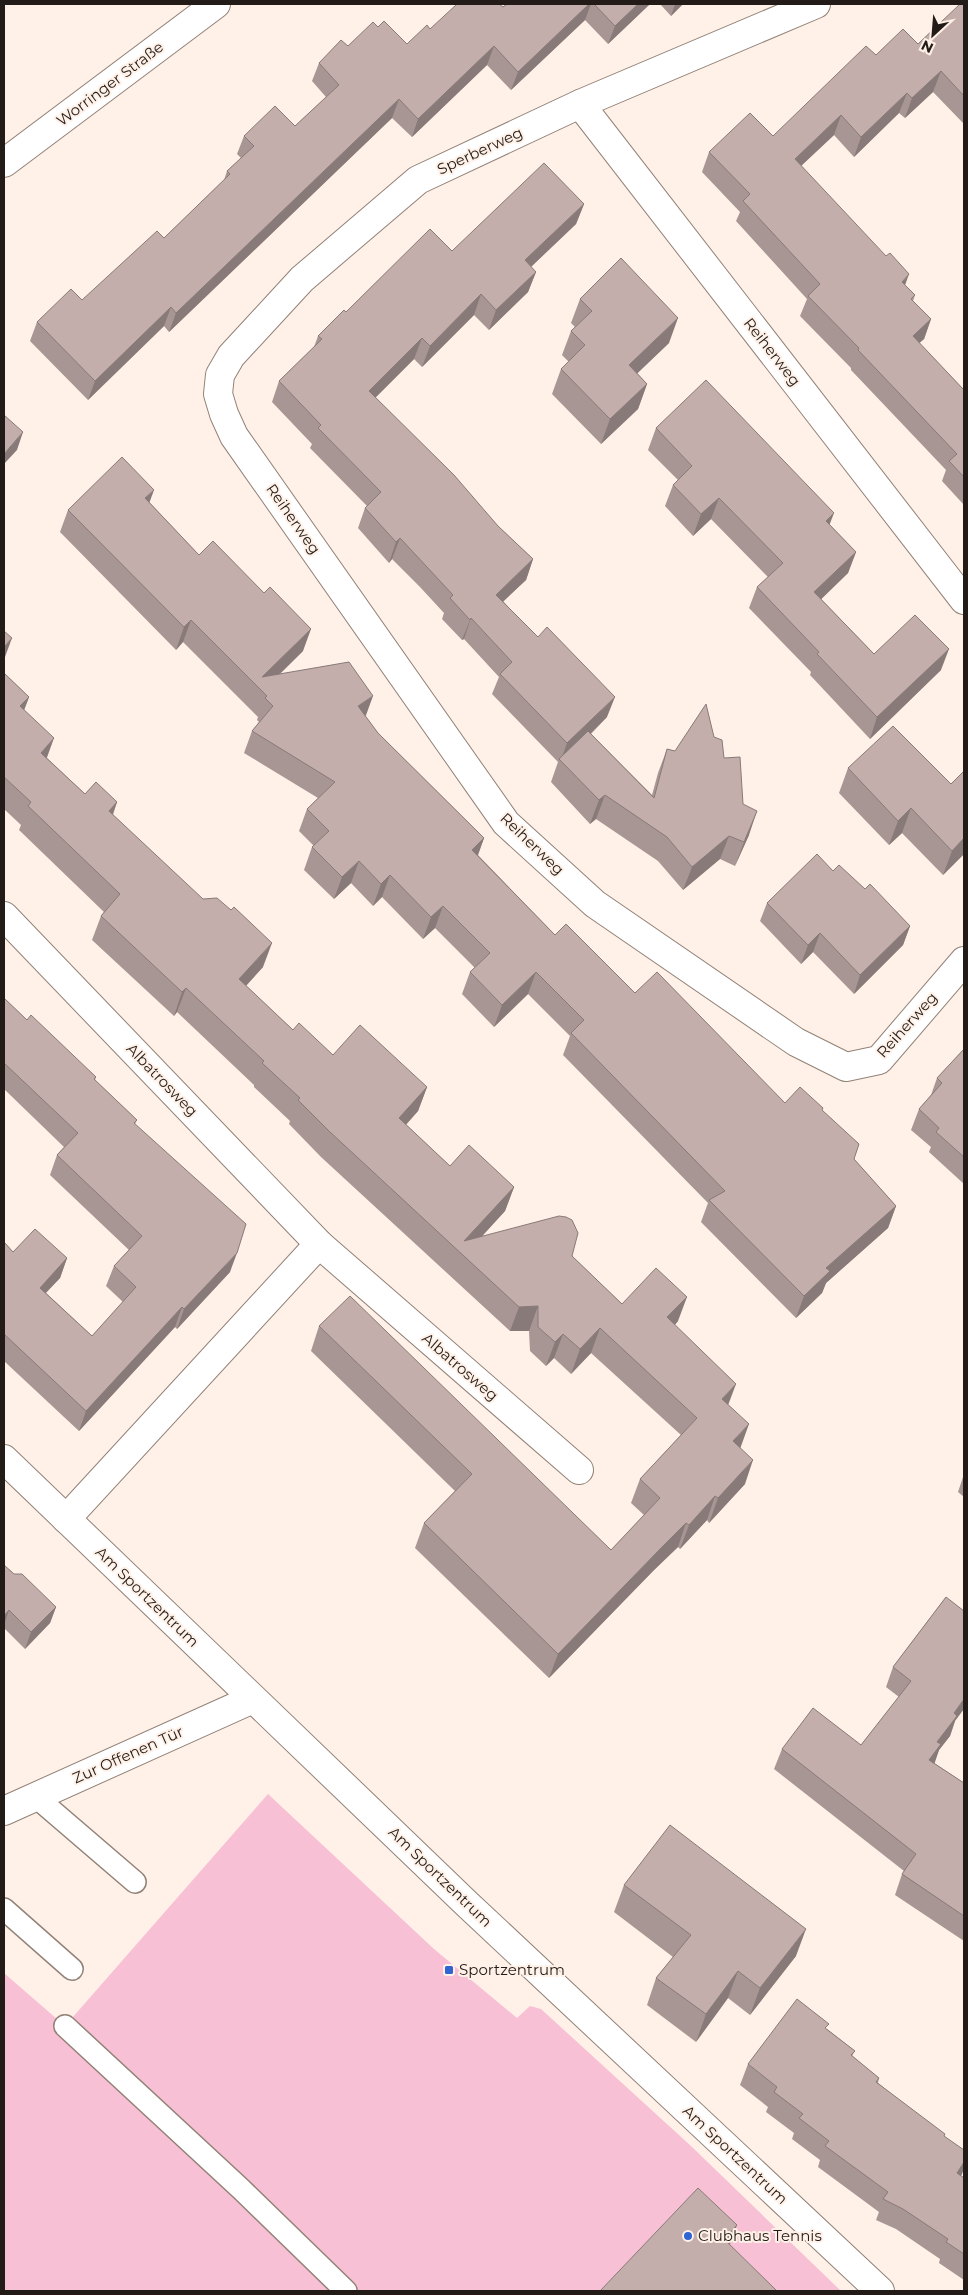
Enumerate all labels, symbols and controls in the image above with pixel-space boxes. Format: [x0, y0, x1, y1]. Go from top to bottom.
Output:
north arrow [908, 10, 958, 60]
text: N [918, 36, 936, 57]
street label: Worringer Straße [52, 37, 167, 130]
street label: Sperberweg [434, 122, 526, 179]
street label: Reiherweg [740, 314, 805, 390]
street label: Reiherweg [262, 480, 325, 558]
street label: Reiherweg [496, 808, 568, 879]
street label: Reiherweg [872, 988, 941, 1061]
street label: Albatrosweg [123, 1039, 202, 1120]
street label: Albatrosweg [418, 1328, 502, 1405]
street label: Am Sportzentrum [92, 1542, 203, 1651]
street label: Zur Offenen Tür [69, 1722, 186, 1787]
street label: Am Sportzentrum [385, 1822, 496, 1931]
place label: Sportzentrum [459, 1960, 565, 1979]
marker: Sportzentrum [443, 1964, 455, 1976]
street label: Am Sportzentrum [679, 2101, 792, 2208]
place label: Clubhaus Tennis [698, 2226, 822, 2245]
marker: Clubhaus Tennis [682, 2230, 694, 2242]

